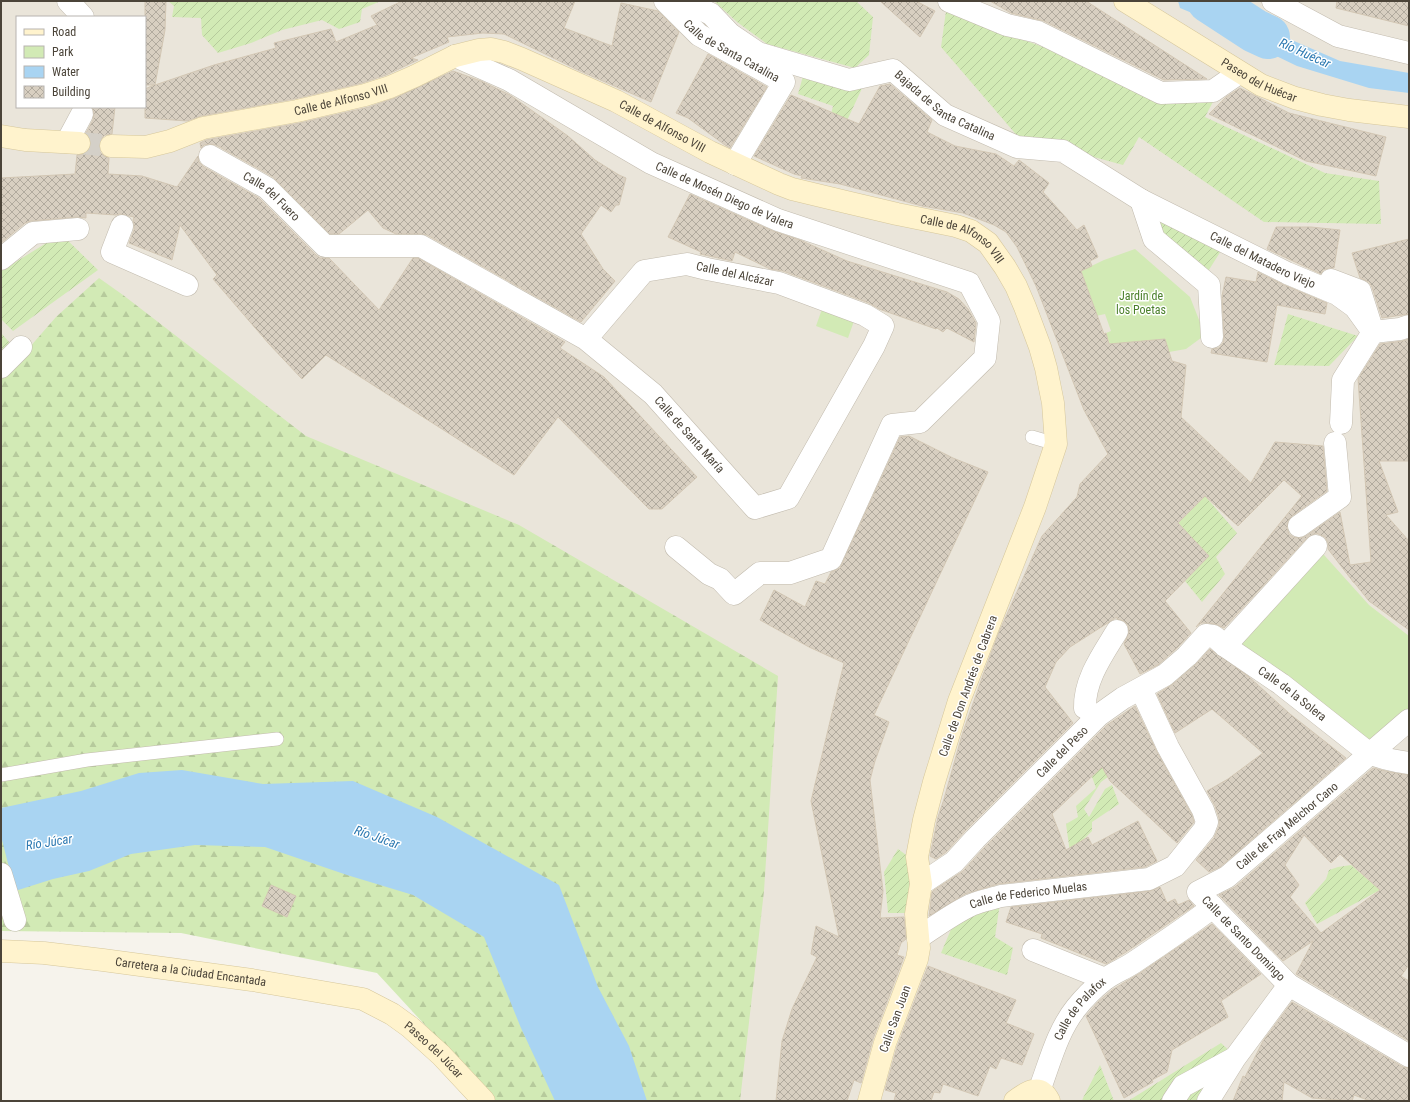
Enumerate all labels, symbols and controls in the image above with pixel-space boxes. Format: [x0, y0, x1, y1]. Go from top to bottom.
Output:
legend [16, 16, 146, 108]
street label: Calle de Santa Catalina [681, 17, 782, 85]
text: Road [52, 25, 76, 39]
water label: Río Huécar [1277, 35, 1334, 71]
text: Park [52, 45, 74, 59]
street label: Paseo del Huécar [1219, 55, 1299, 105]
text: Water [52, 65, 80, 79]
street label: Bajada de Santa Catalina [892, 68, 997, 143]
street label: Calle de Alfonso VIII [293, 81, 389, 118]
text: Building [52, 85, 90, 99]
street label: Calle de Alfonso VIII [617, 97, 708, 155]
street label: Calle de Mosén Diego de Valera [653, 159, 796, 232]
street label: Calle del Fuero [240, 169, 303, 224]
street label: Calle de Alfonso VIII [919, 212, 1007, 266]
street label: Calle del Matadero Viejo [1208, 229, 1318, 291]
street label: Calle del Alcázar [695, 259, 776, 289]
park label: Jardín de los Poetas [1116, 289, 1166, 317]
street label: Calle de Santa María [652, 394, 727, 476]
street label: Calle de Don Andrés de Cabrera [936, 613, 1000, 759]
street label: Calle de la Solera [1255, 663, 1329, 724]
street label: Calle del Peso [1033, 723, 1091, 781]
street label: Calle de Fray Melchor Cano [1233, 779, 1341, 873]
water label: Río Júcar [352, 822, 403, 852]
water label: Río Júcar [25, 831, 74, 853]
street label: Calle de Federico Muelas [967, 879, 1088, 912]
street label: Calle de Santo Domingo [1199, 893, 1288, 984]
street label: Carretera a la Ciudad Encantada [114, 955, 267, 989]
street label: Calle de Palafox [1051, 974, 1109, 1042]
street label: Calle San Juan [876, 983, 914, 1054]
street label: Paseo del Júcar [402, 1018, 466, 1081]

